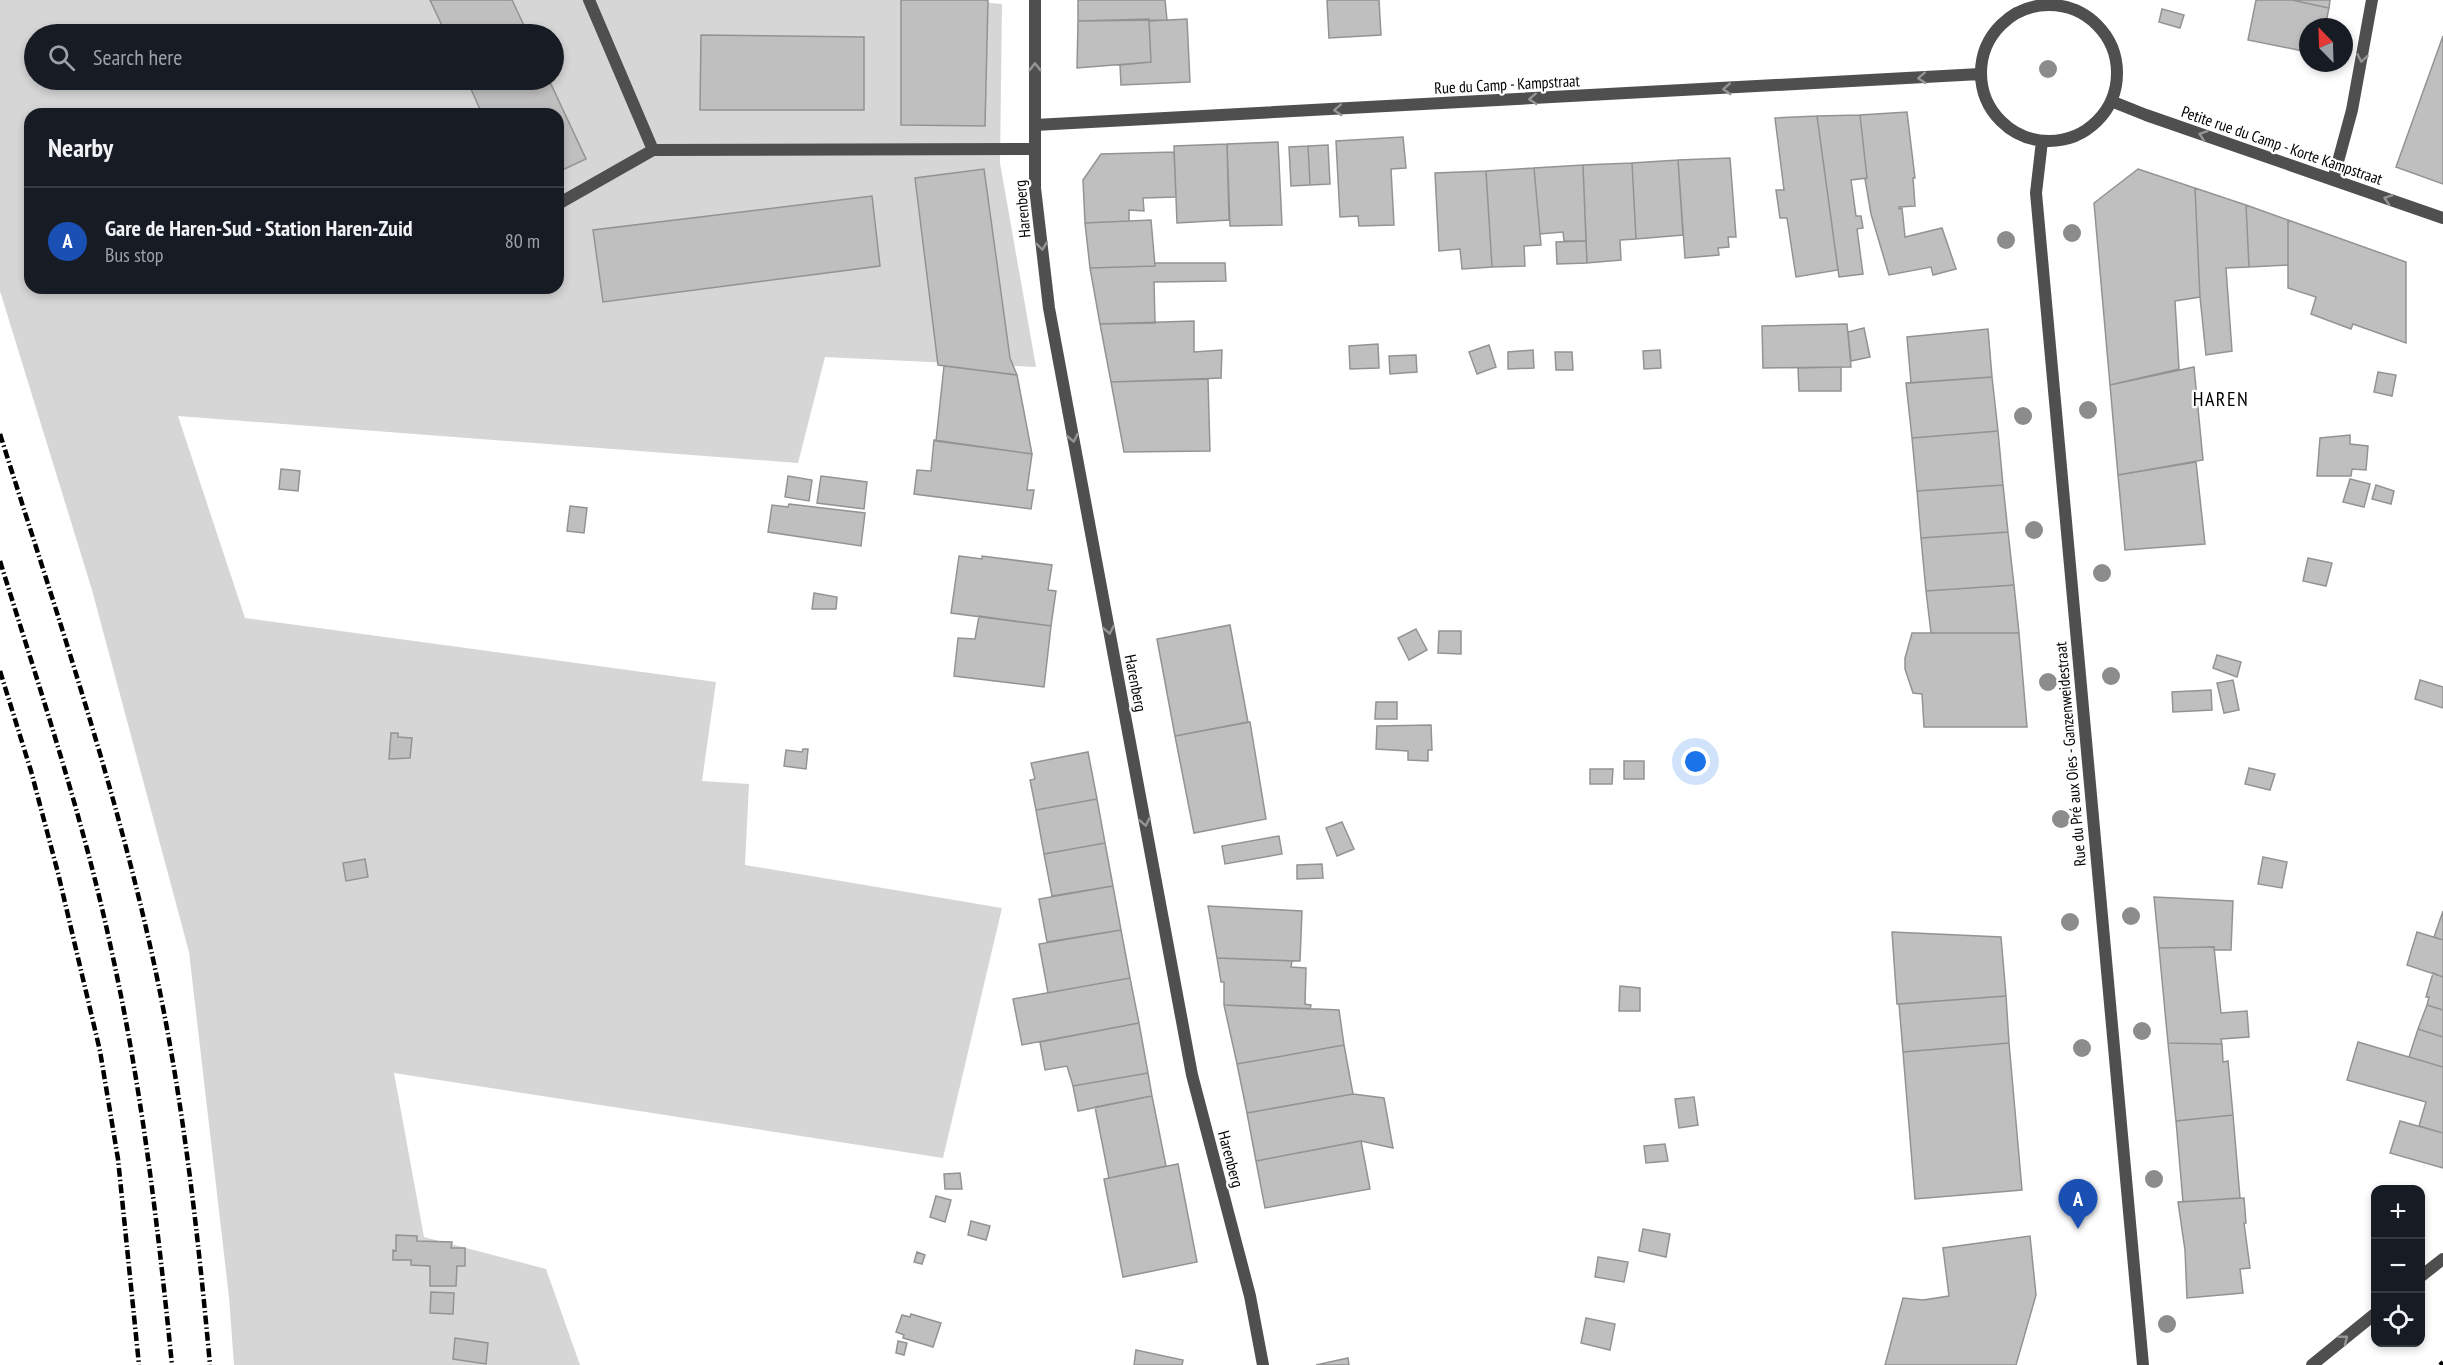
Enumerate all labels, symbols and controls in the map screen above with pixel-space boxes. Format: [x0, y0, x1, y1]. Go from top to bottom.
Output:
north arrow [2299, 18, 2353, 72]
search box [24, 24, 564, 90]
icon: search [45, 41, 78, 74]
text: Search here [93, 43, 182, 71]
one-way arrow [2356, 52, 2369, 62]
one-way arrow [1029, 62, 1041, 71]
street label: Rue du Camp - Kampstraat [1434, 70, 1581, 98]
one-way arrow [1917, 71, 1926, 84]
one-way arrow [1723, 82, 1732, 95]
one-way arrow [1528, 93, 1537, 106]
street label: Petite rue du Camp - Korte Kampstraat [2179, 101, 2386, 189]
one-way arrow [1333, 104, 1342, 117]
one-way arrow [2199, 129, 2209, 142]
text: Nearby [48, 131, 113, 164]
street label: Harenberg [1010, 179, 1034, 239]
one-way arrow [2383, 193, 2394, 206]
text: Gare de Haren-Sud - Station Haren-Zuid [105, 214, 413, 242]
text: A [62, 228, 73, 254]
text: 80 m [505, 228, 540, 254]
text: Bus stop [105, 242, 164, 268]
one-way arrow [1035, 242, 1047, 251]
district label: HAREN [2193, 386, 2249, 412]
one-way arrow [1066, 433, 1079, 443]
one-way arrow [1102, 625, 1115, 635]
street label: Rue du Pré aux Oies - Ganzenweidestraat [2050, 640, 2090, 867]
street label: Harenberg [1121, 653, 1151, 713]
your location [1681, 747, 1710, 776]
one-way arrow [1138, 817, 1151, 827]
street label: Harenberg [1214, 1128, 1248, 1190]
pin: A [2058, 1180, 2098, 1229]
map controls [2371, 1185, 2425, 1347]
button: + [2371, 1185, 2425, 1239]
button: − [2371, 1239, 2425, 1293]
button: locate [2371, 1293, 2425, 1347]
one-way arrow [2337, 1336, 2348, 1347]

